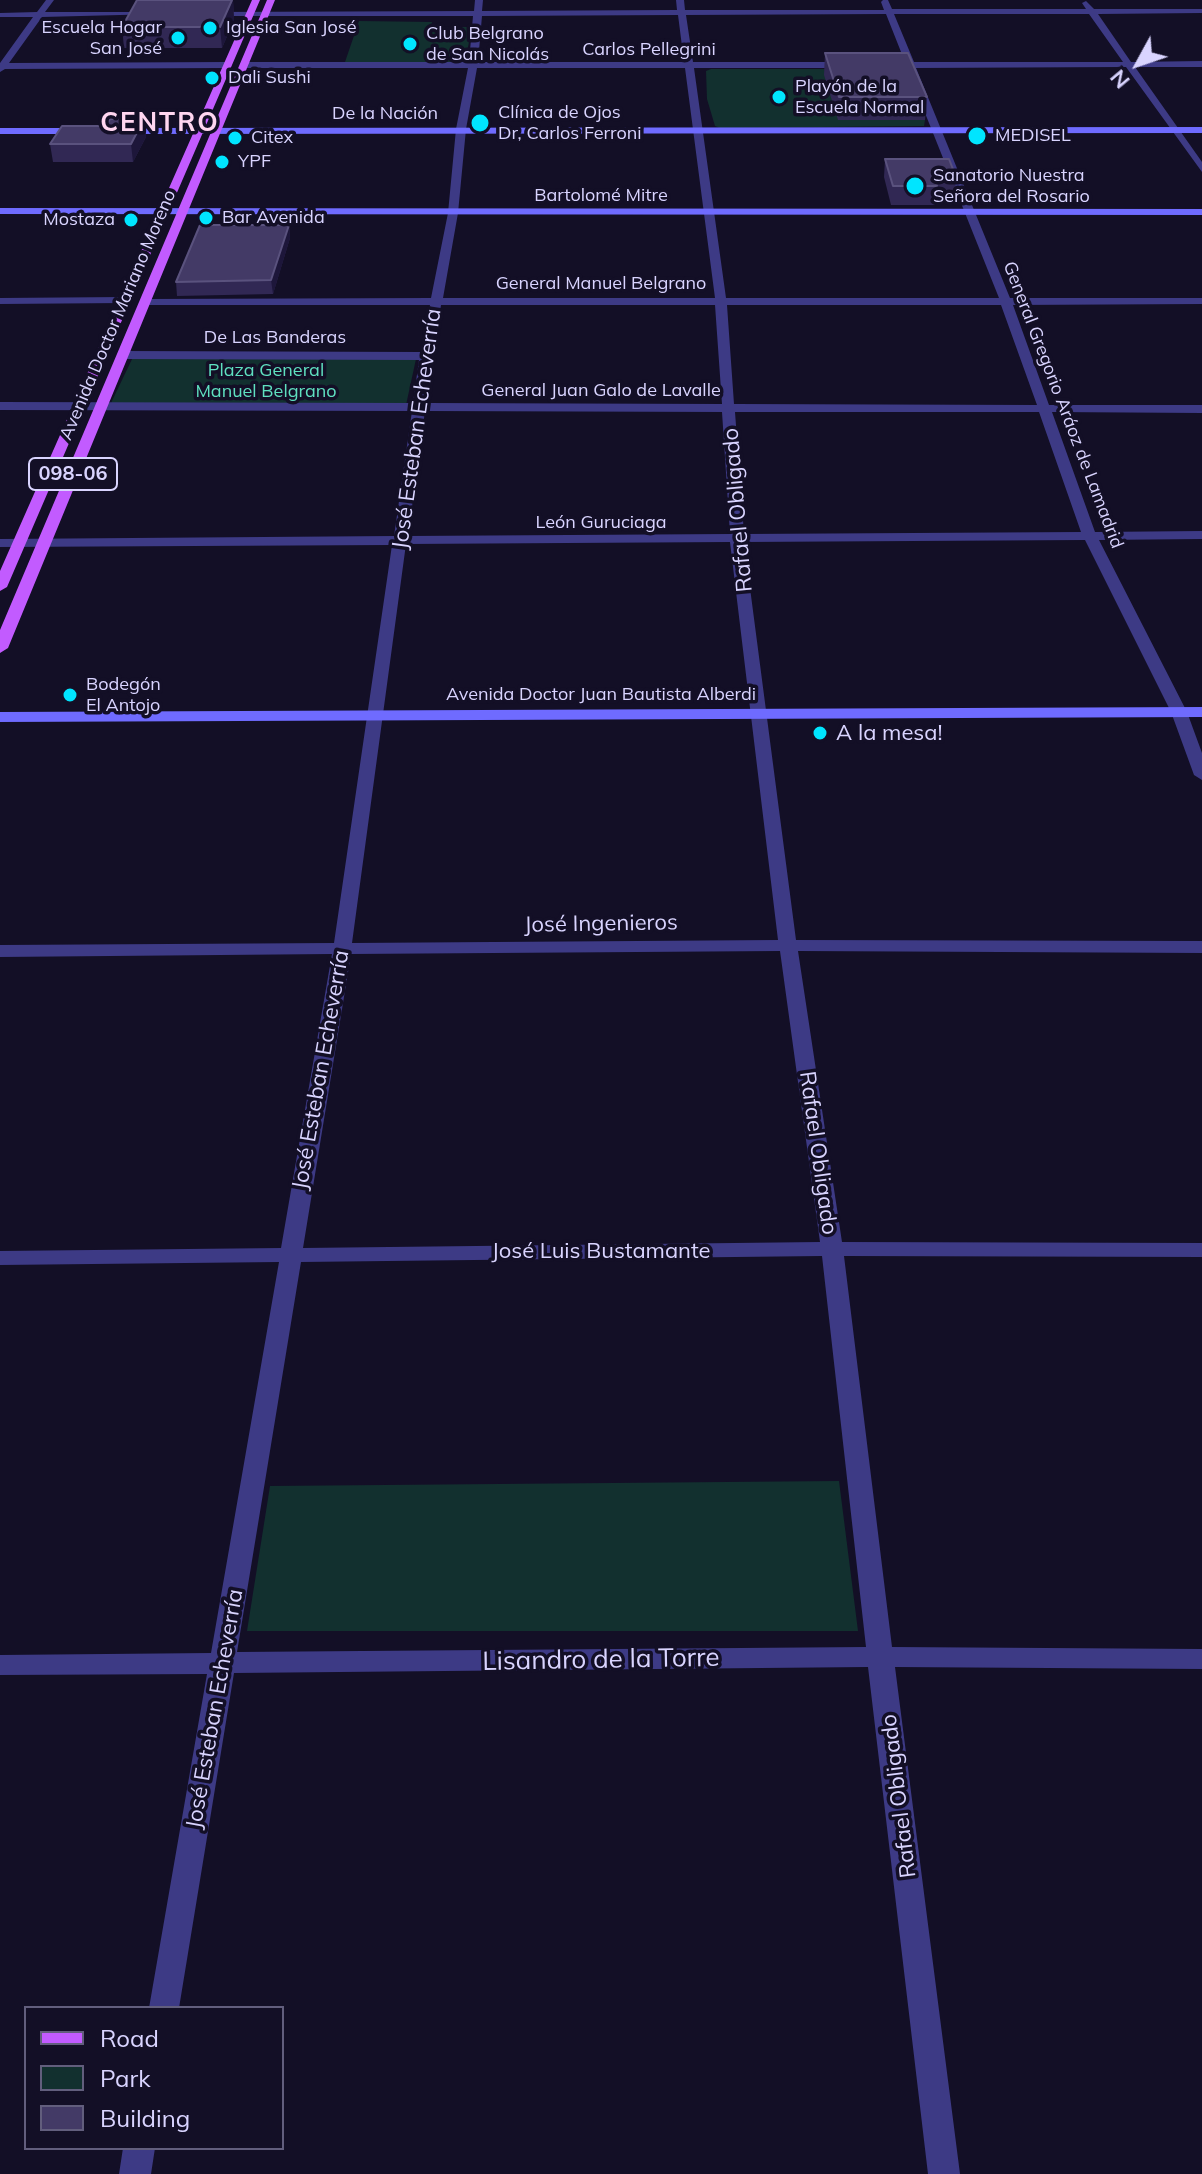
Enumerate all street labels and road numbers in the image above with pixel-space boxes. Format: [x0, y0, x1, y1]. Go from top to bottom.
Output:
street label: Carlos Pellegrini [582, 39, 716, 61]
street label: De la Nación [332, 103, 438, 125]
street label: Bartolomé Mitre [534, 185, 668, 207]
street label: Avenida Doctor Mariano Moreno [55, 187, 181, 443]
street label: General Gregorio Aráoz de Lamadrid [998, 259, 1128, 551]
street label: General Manuel Belgrano [496, 273, 706, 295]
street label: José Esteban Echeverría [387, 307, 447, 551]
street label: De Las Banderas [204, 327, 346, 349]
street label: General Juan Galo de Lavalle [481, 380, 721, 402]
street label: Rafael Obligado [718, 427, 758, 593]
road number: 098-06 [29, 458, 117, 490]
street label: León Guruciaga [535, 512, 667, 534]
street label: Avenida Doctor Juan Bautista Alberdi [446, 684, 756, 706]
street label: José Ingenieros [524, 909, 678, 939]
street label: José Esteban Echeverría [287, 948, 355, 1192]
street label: Rafael Obligado [793, 1070, 843, 1236]
street label: José Luis Bustamante [491, 1238, 711, 1264]
street label: José Esteban Echeverría [181, 1587, 249, 1831]
street label: Lisandro de la Torre [482, 1642, 720, 1678]
street label: Rafael Obligado [876, 1713, 922, 1879]

